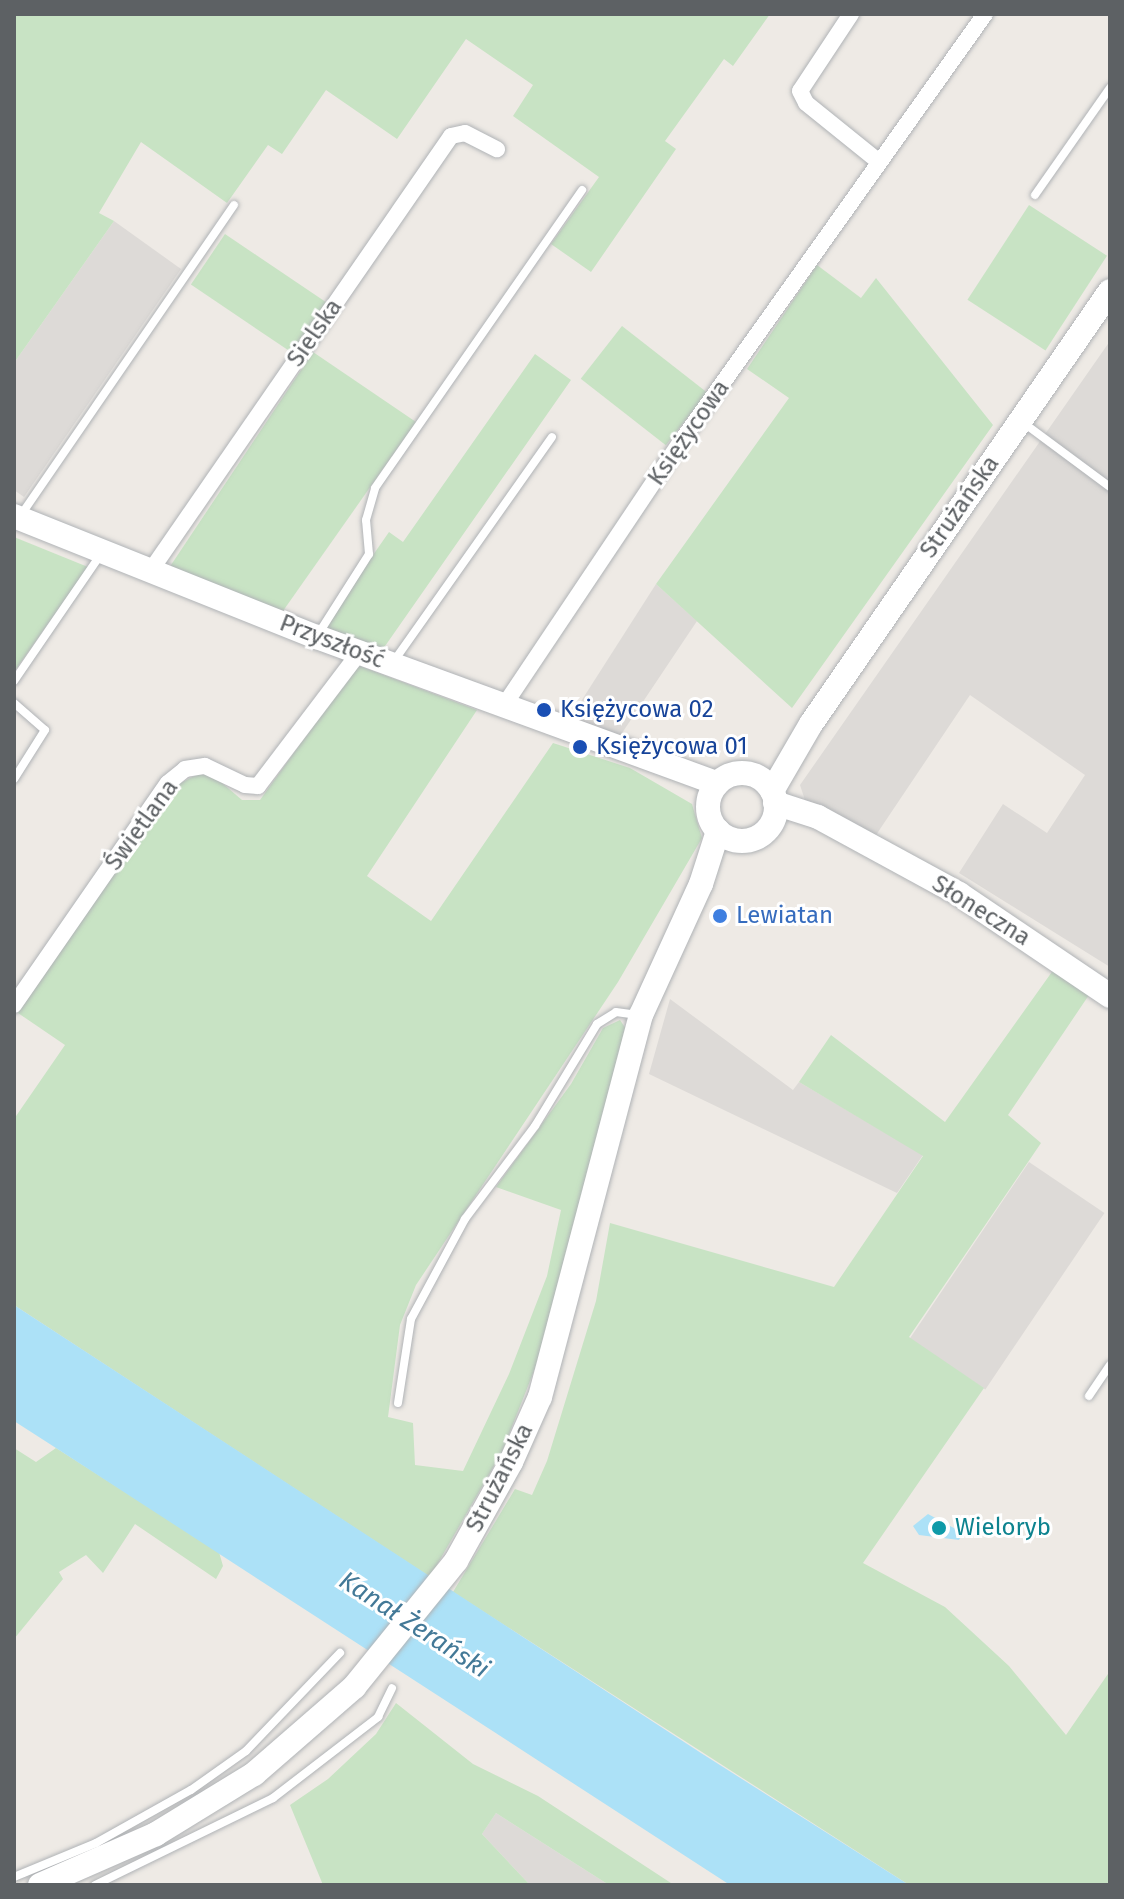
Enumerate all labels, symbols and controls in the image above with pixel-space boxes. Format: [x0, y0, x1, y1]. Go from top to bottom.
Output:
street label: Sielska [281, 294, 349, 372]
street label: Księżycowa [642, 375, 736, 491]
street label: Strużańska [914, 450, 1006, 564]
street label: Przyszłość [275, 609, 389, 675]
place label: Księżycowa 02 [560, 696, 714, 724]
marker: Księżycowa 02 [535, 701, 553, 719]
place label: Księżycowa 01 [596, 733, 748, 761]
marker: Księżycowa 01 [571, 738, 589, 756]
street label: Świetlana [99, 774, 185, 876]
street label: Słoneczna [926, 869, 1036, 953]
place label: Lewiatan [736, 902, 833, 930]
marker: Lewiatan [711, 907, 729, 925]
street label: Strużańska [460, 1419, 540, 1537]
place label: Wieloryb [955, 1514, 1051, 1542]
marker: Wieloryb [930, 1519, 948, 1537]
water label: Kanał Żerański [333, 1565, 495, 1685]

